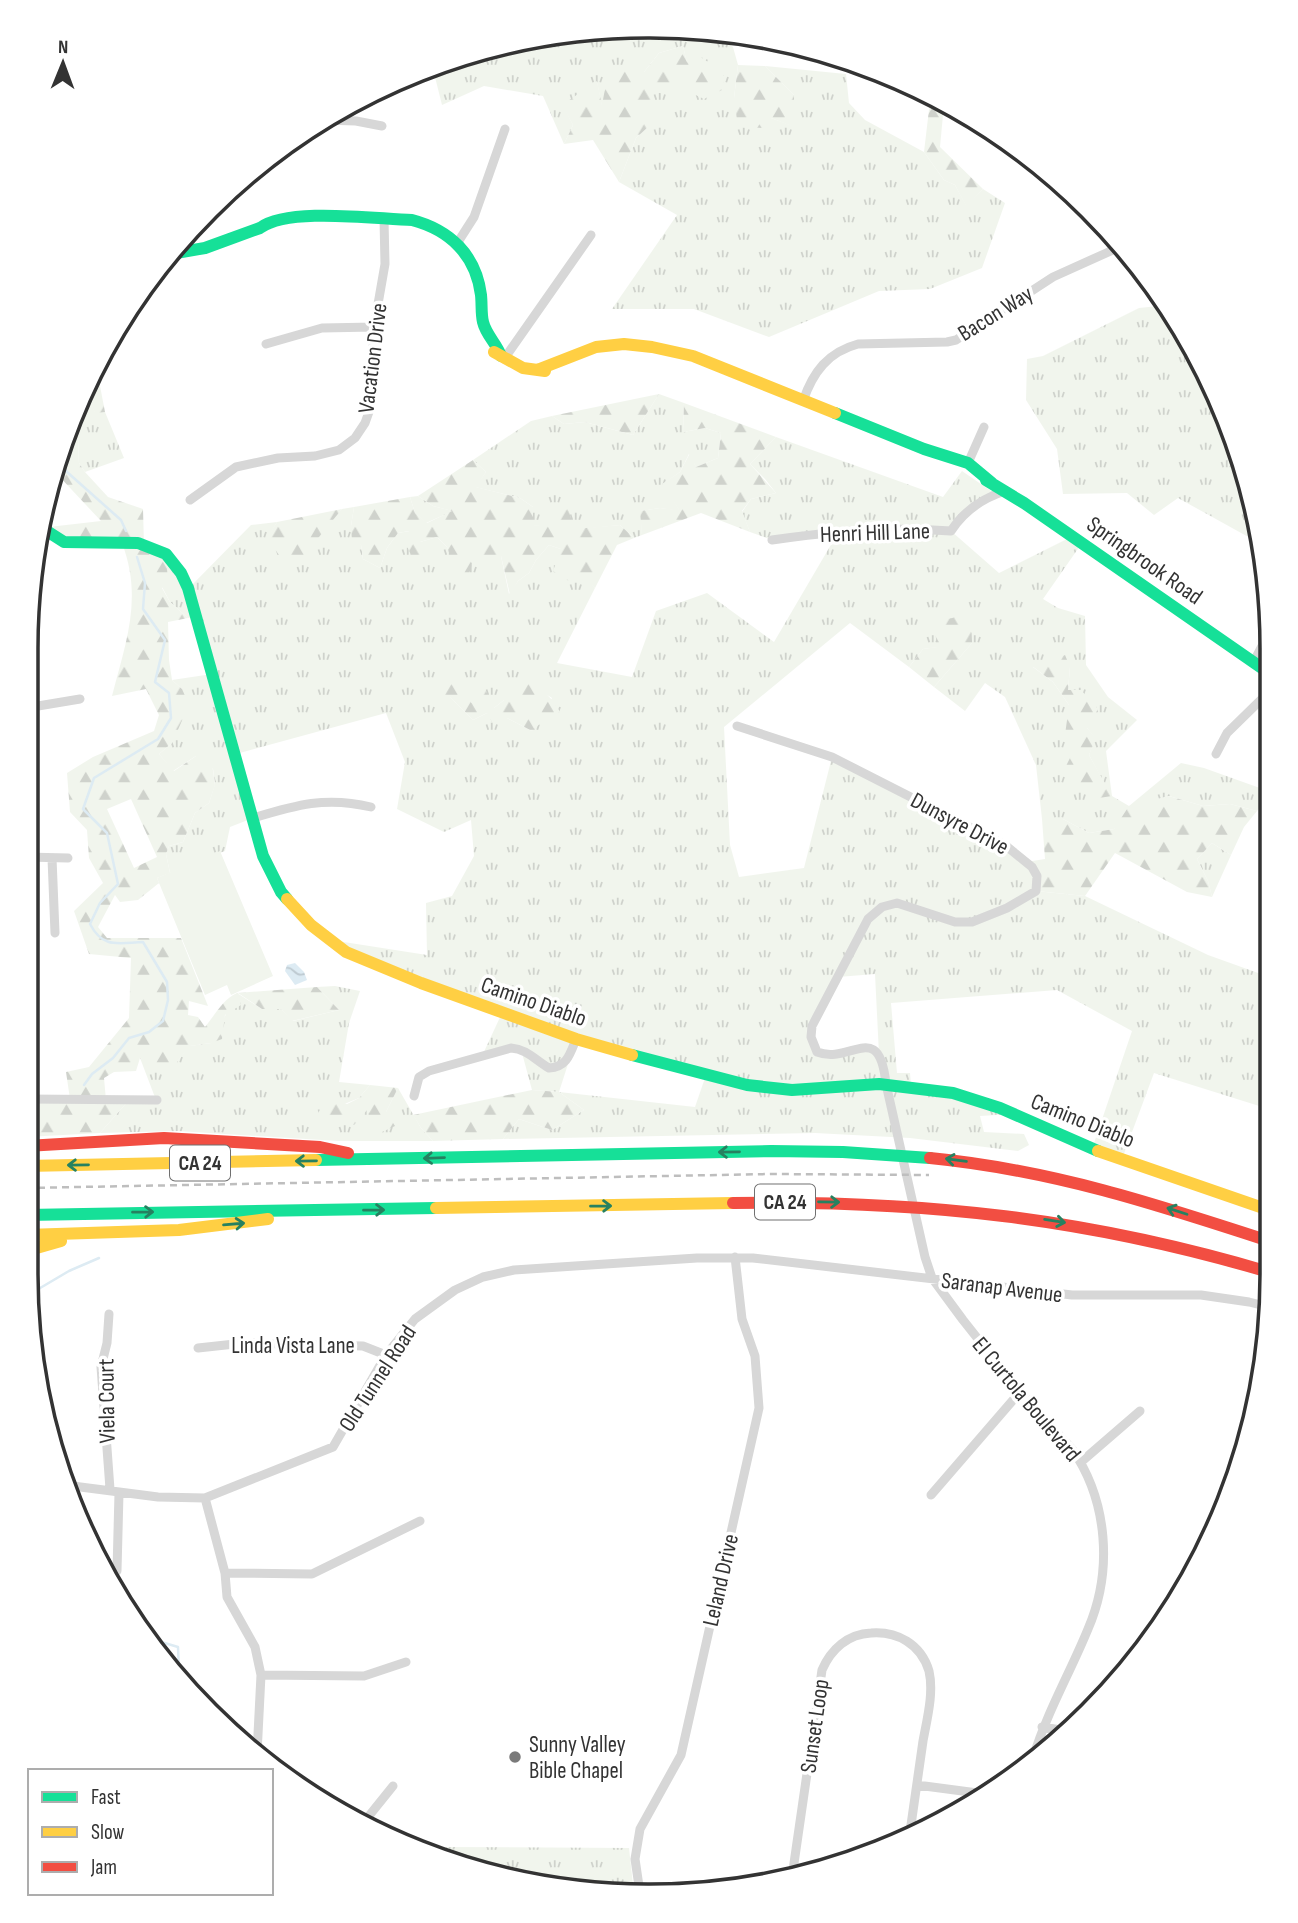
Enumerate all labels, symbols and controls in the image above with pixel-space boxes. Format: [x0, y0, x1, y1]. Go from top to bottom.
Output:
north arrow [28, 28, 98, 98]
text: N [58, 36, 69, 59]
street label: Bacon Way [953, 280, 1038, 348]
street label: Vacation Drive [352, 301, 394, 415]
street label: Springbrook Road [1081, 511, 1208, 611]
street label: Henri Hill Lane [820, 517, 930, 549]
street label: Dunsyre Drive [906, 786, 1013, 861]
street label: Camino Diablo [477, 971, 590, 1033]
street label: Camino Diablo [1027, 1087, 1139, 1154]
one-way arrow [717, 1145, 740, 1158]
road number: CA 24 [170, 1146, 230, 1180]
one-way arrow [422, 1151, 445, 1164]
one-way arrow [294, 1154, 317, 1167]
one-way arrow [945, 1154, 967, 1167]
one-way arrow [67, 1159, 90, 1172]
road number: CA 24 [755, 1184, 815, 1220]
one-way arrow [817, 1195, 840, 1209]
one-way arrow [590, 1199, 613, 1212]
one-way arrow [362, 1203, 385, 1216]
one-way arrow [1166, 1204, 1188, 1217]
one-way arrow [132, 1205, 155, 1219]
one-way arrow [1043, 1215, 1066, 1228]
one-way arrow [222, 1217, 245, 1230]
street label: Saranap Avenue [940, 1267, 1064, 1309]
street label: Old Tunnel Road [333, 1320, 423, 1437]
street label: Linda Vista Lane [231, 1332, 355, 1360]
street label: El Curtola Boulevard [966, 1332, 1086, 1468]
street label: Viela Court [92, 1358, 122, 1444]
street label: Leland Drive [697, 1531, 745, 1629]
street label: Sunset Loop [795, 1678, 835, 1775]
place label: Sunny Valley Bible Chapel [529, 1731, 626, 1785]
marker: Sunny Valley Bible Chapel [507, 1749, 523, 1765]
legend [28, 1769, 273, 1895]
text: Fast [91, 1785, 121, 1810]
text: Slow [91, 1820, 125, 1845]
text: Jam [90, 1855, 117, 1880]

